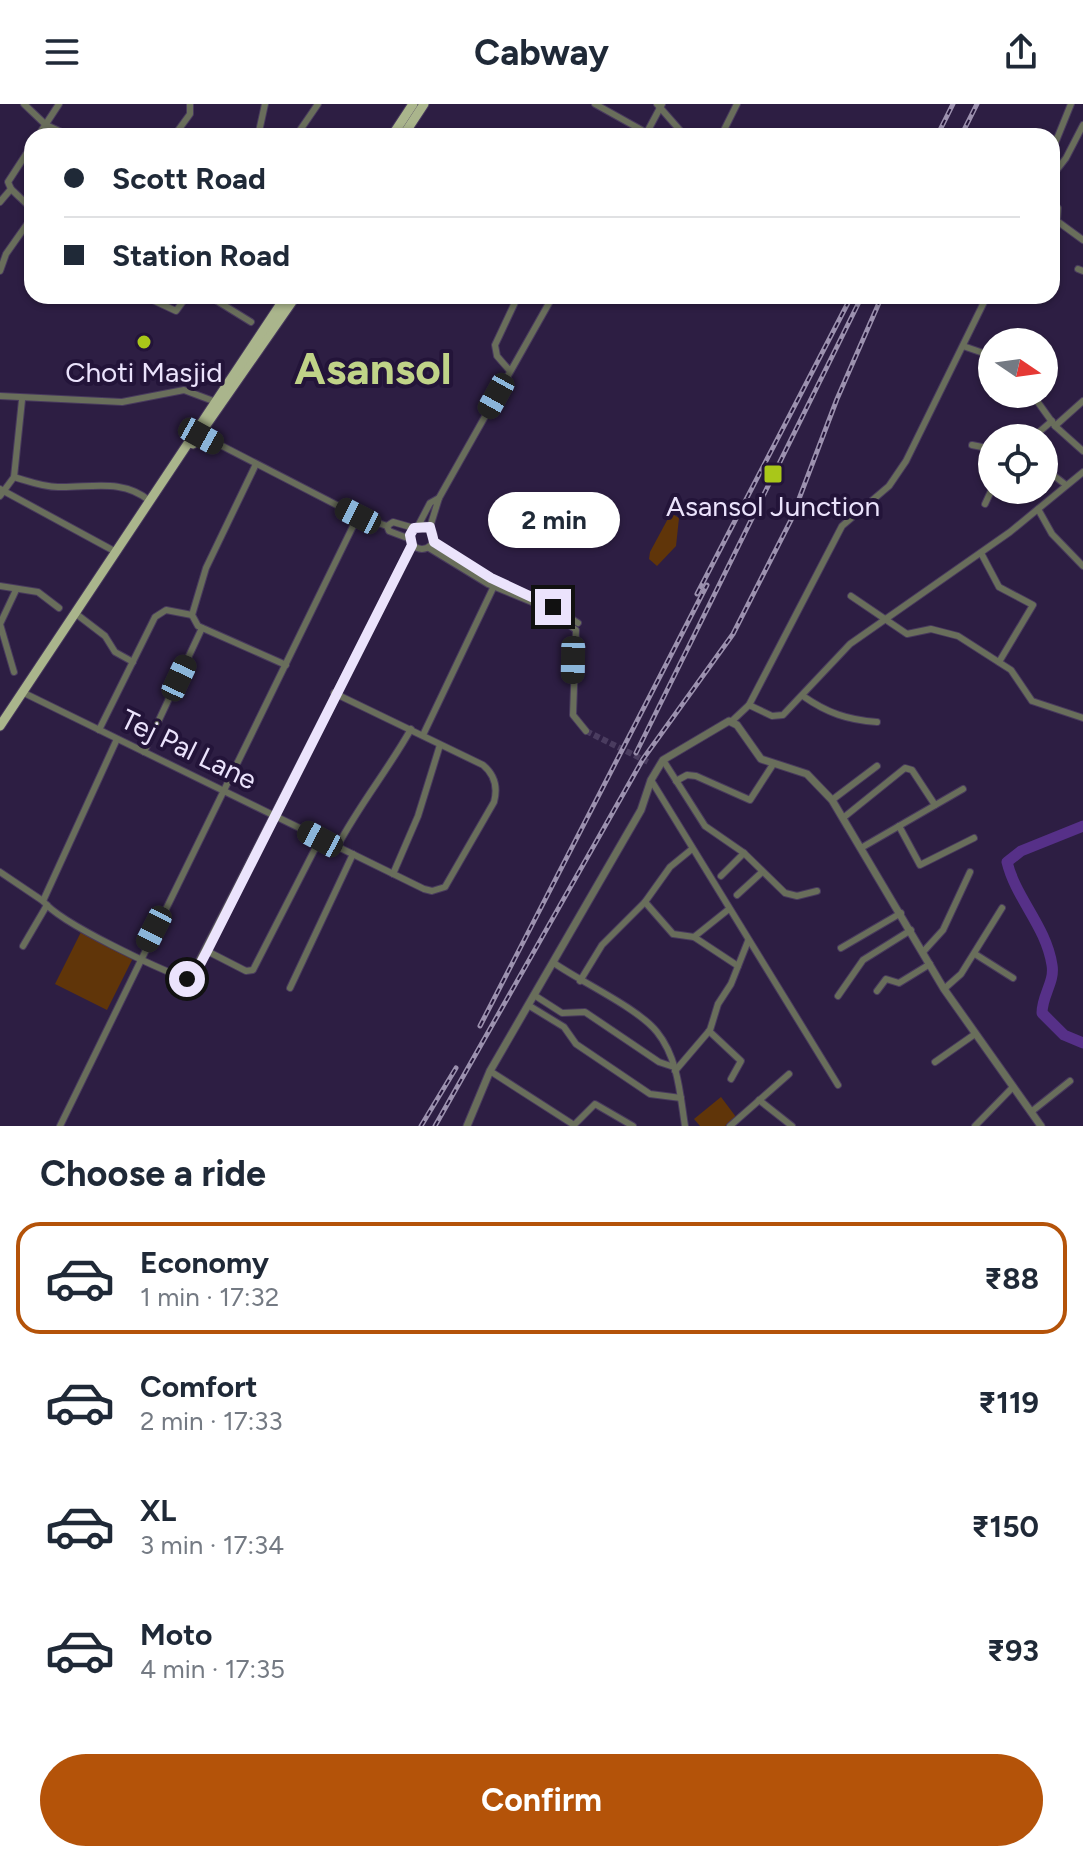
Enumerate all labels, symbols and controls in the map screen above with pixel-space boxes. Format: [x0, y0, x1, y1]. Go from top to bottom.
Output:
icon: menu [40, 30, 84, 74]
icon: share [999, 30, 1043, 74]
text: Cabway [474, 31, 609, 74]
text: Scott Road [112, 160, 266, 197]
text: Station Road [112, 237, 290, 274]
north arrow [978, 328, 1058, 408]
map controls [978, 328, 1058, 504]
marker: Choti Masjid [135, 333, 153, 351]
district label: Asansol [294, 342, 452, 395]
place label: Choti Masjid [65, 355, 223, 389]
car [474, 369, 518, 423]
car [174, 414, 228, 458]
button: locate [978, 424, 1058, 504]
marker: Asansol Junction [762, 463, 784, 485]
place label: Asansol Junction [666, 489, 880, 523]
callout: 2 min [487, 491, 619, 547]
car [331, 494, 385, 538]
text: 2 min [521, 504, 587, 536]
route end [535, 589, 571, 625]
car [561, 636, 585, 684]
car [158, 651, 200, 705]
street label: Tej Pal Lane [116, 702, 262, 796]
car [293, 817, 347, 861]
car [132, 902, 176, 956]
route start [169, 961, 205, 997]
text: Choose a ride [40, 1152, 266, 1195]
icon: car [44, 1242, 116, 1314]
text: Economy [140, 1244, 269, 1281]
text: ₹88 [984, 1260, 1039, 1297]
text: 1 min · 17:32 [140, 1281, 279, 1313]
icon: car [44, 1366, 116, 1438]
text: Comfort [140, 1368, 258, 1405]
text: ₹119 [978, 1384, 1039, 1421]
text: 2 min · 17:33 [140, 1405, 283, 1437]
icon: car [44, 1490, 116, 1562]
text: XL [140, 1492, 176, 1529]
text: ₹150 [971, 1508, 1039, 1545]
text: 3 min · 17:34 [140, 1529, 284, 1561]
icon: car [44, 1614, 116, 1686]
text: Moto [140, 1616, 212, 1653]
text: ₹93 [987, 1632, 1039, 1669]
text: 4 min · 17:35 [140, 1653, 285, 1685]
button: Confirm [40, 1754, 1043, 1846]

